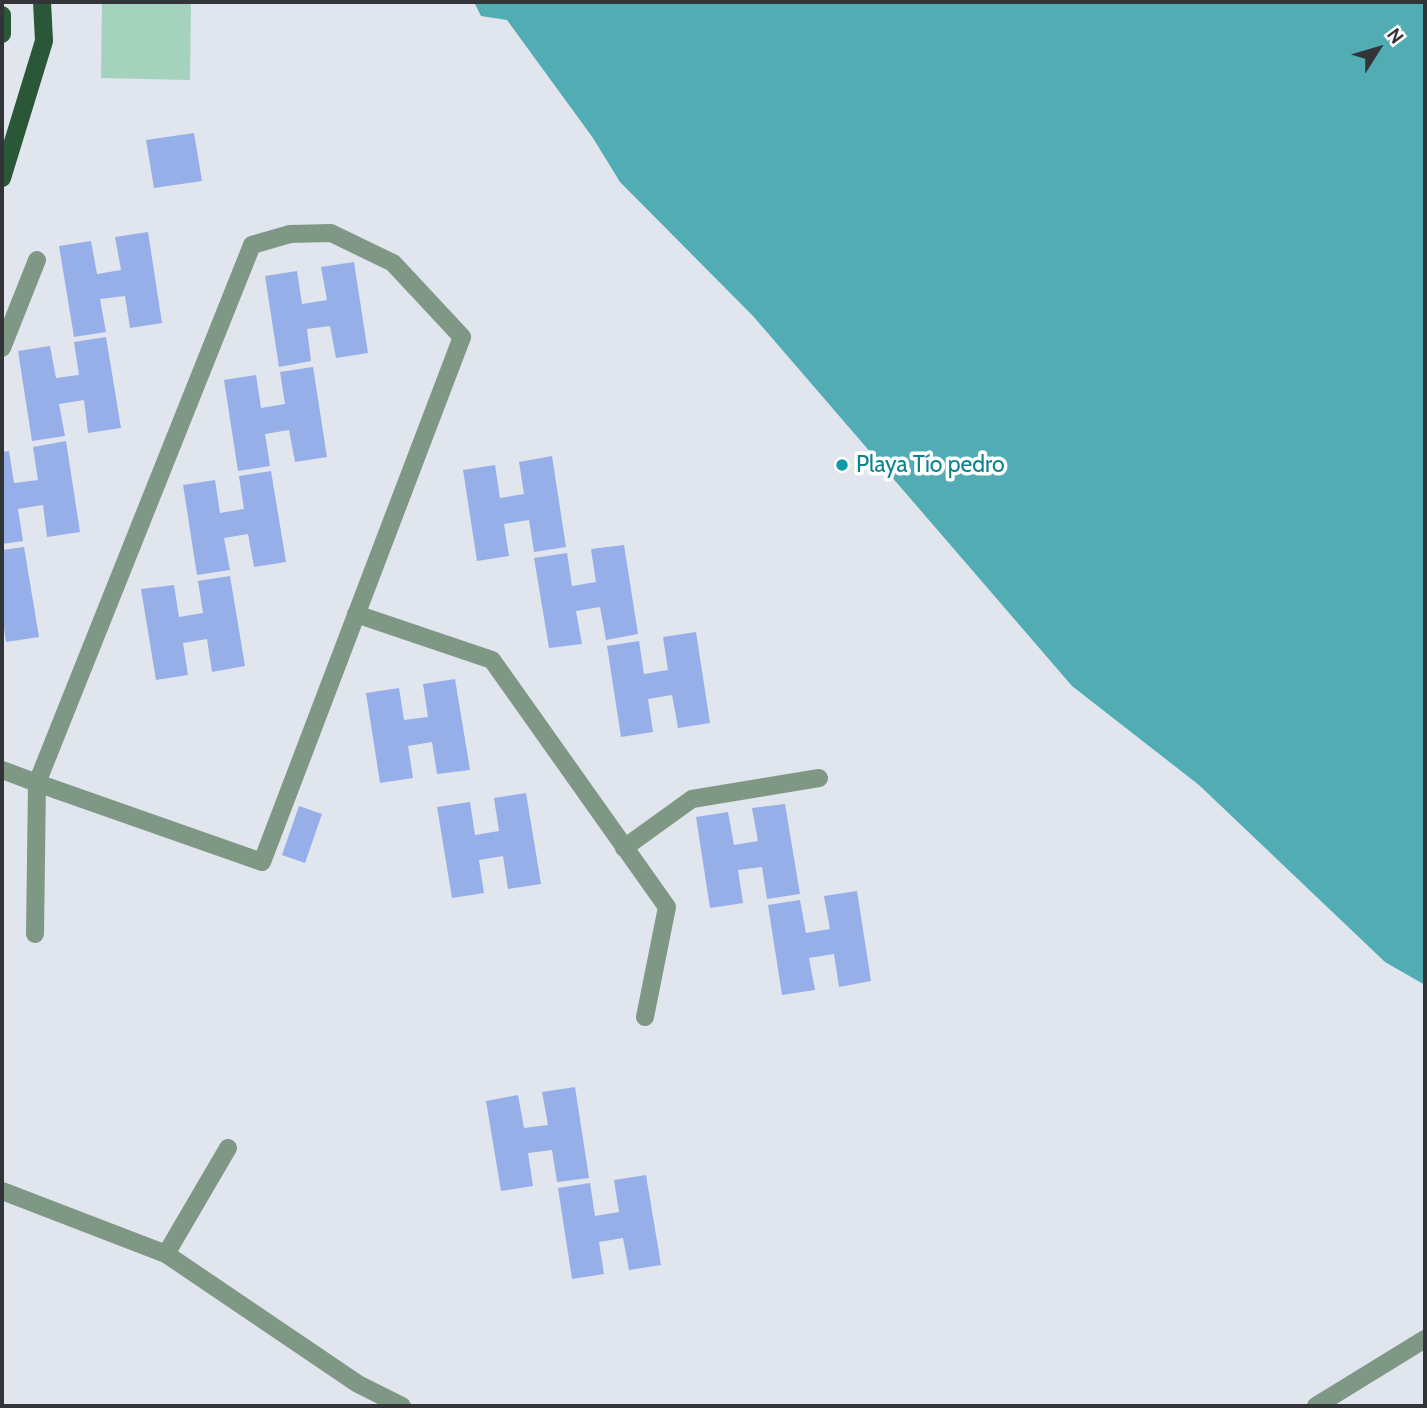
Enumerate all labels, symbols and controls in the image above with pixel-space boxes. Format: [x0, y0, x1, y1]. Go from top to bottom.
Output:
north arrow [1343, 14, 1413, 84]
text: N [1382, 24, 1408, 48]
place label: Playa Tío pedro [856, 451, 1005, 479]
marker: Playa Tío pedro [834, 457, 850, 473]

